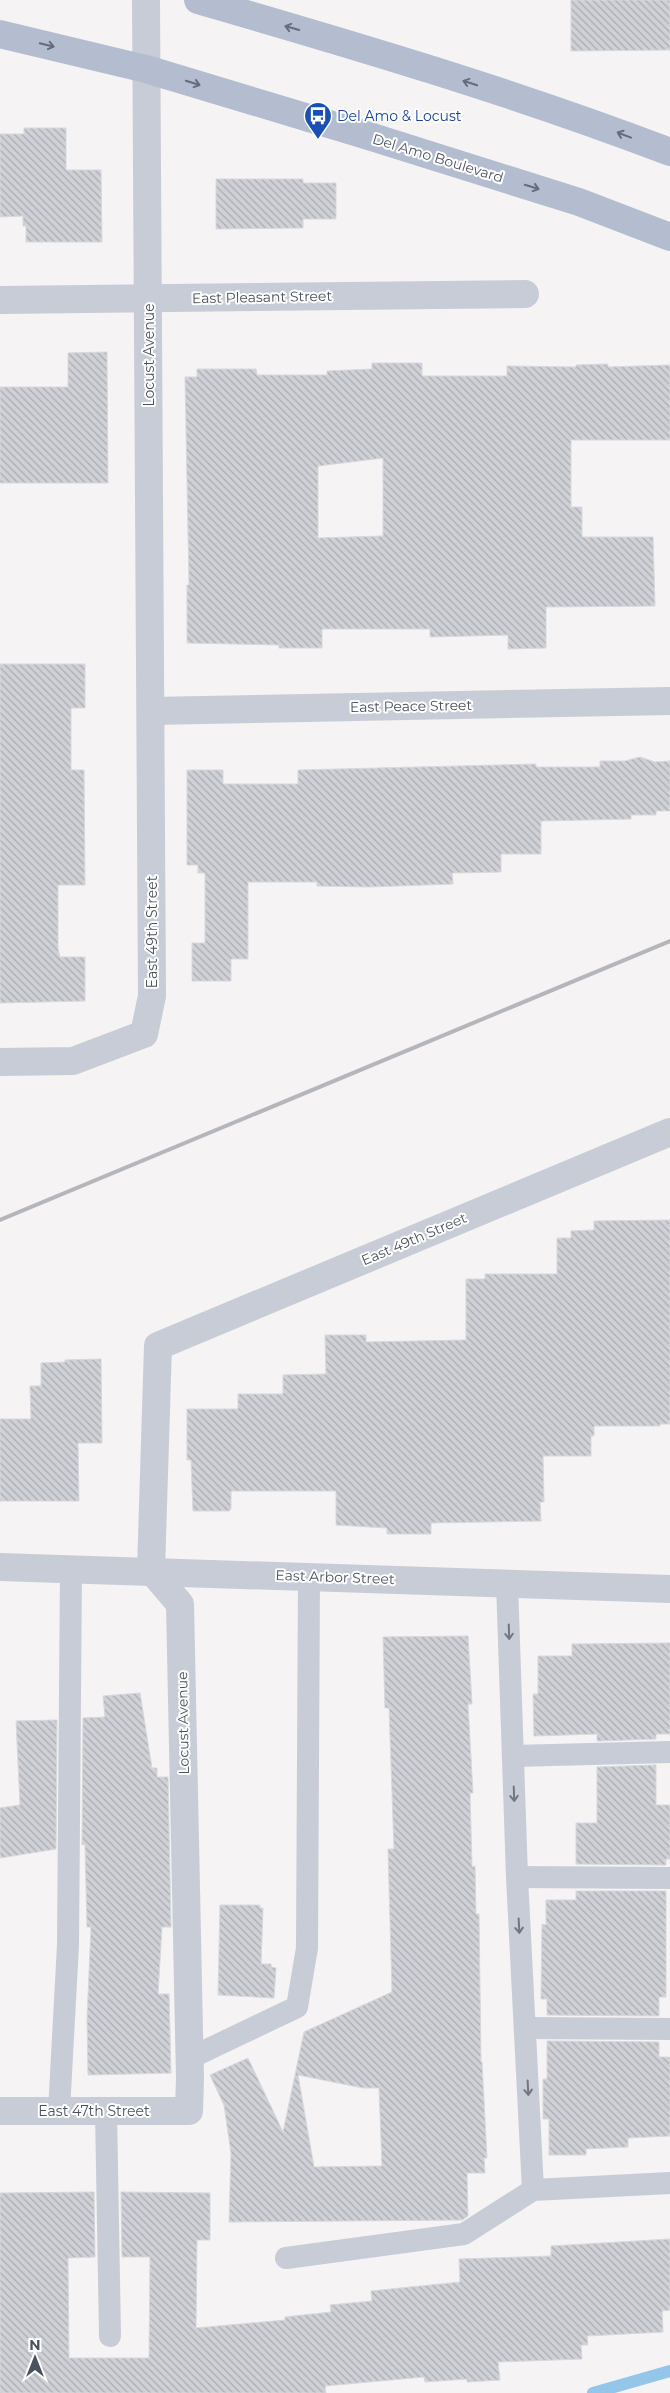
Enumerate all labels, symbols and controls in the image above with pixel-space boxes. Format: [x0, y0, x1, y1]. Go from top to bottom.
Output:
one-way arrow [285, 22, 301, 32]
one-way arrow [39, 41, 55, 50]
one-way arrow [463, 78, 479, 88]
one-way arrow [184, 79, 200, 89]
bus stop icon: Del Amo & Locust [303, 101, 333, 140]
place label: Del Amo & Locust [337, 107, 462, 125]
street label: Del Amo Boulevard [370, 129, 506, 187]
one-way arrow [617, 130, 633, 139]
one-way arrow [524, 183, 540, 193]
street label: East Pleasant Street [192, 287, 333, 307]
street label: Locust Avenue [140, 303, 158, 407]
street label: East Peace Street [350, 696, 473, 716]
street label: East 49th Street [143, 875, 161, 988]
street label: East 49th Street [359, 1209, 470, 1269]
street label: East Arbor Street [275, 1566, 395, 1588]
one-way arrow [504, 1623, 514, 1639]
street label: Locust Avenue [173, 1671, 193, 1775]
one-way arrow [509, 1786, 519, 1802]
one-way arrow [515, 1918, 524, 1934]
one-way arrow [523, 2080, 532, 2096]
street label: East 47th Street [38, 2102, 150, 2120]
north arrow [10, 2333, 60, 2383]
text: N [29, 2336, 41, 2354]

